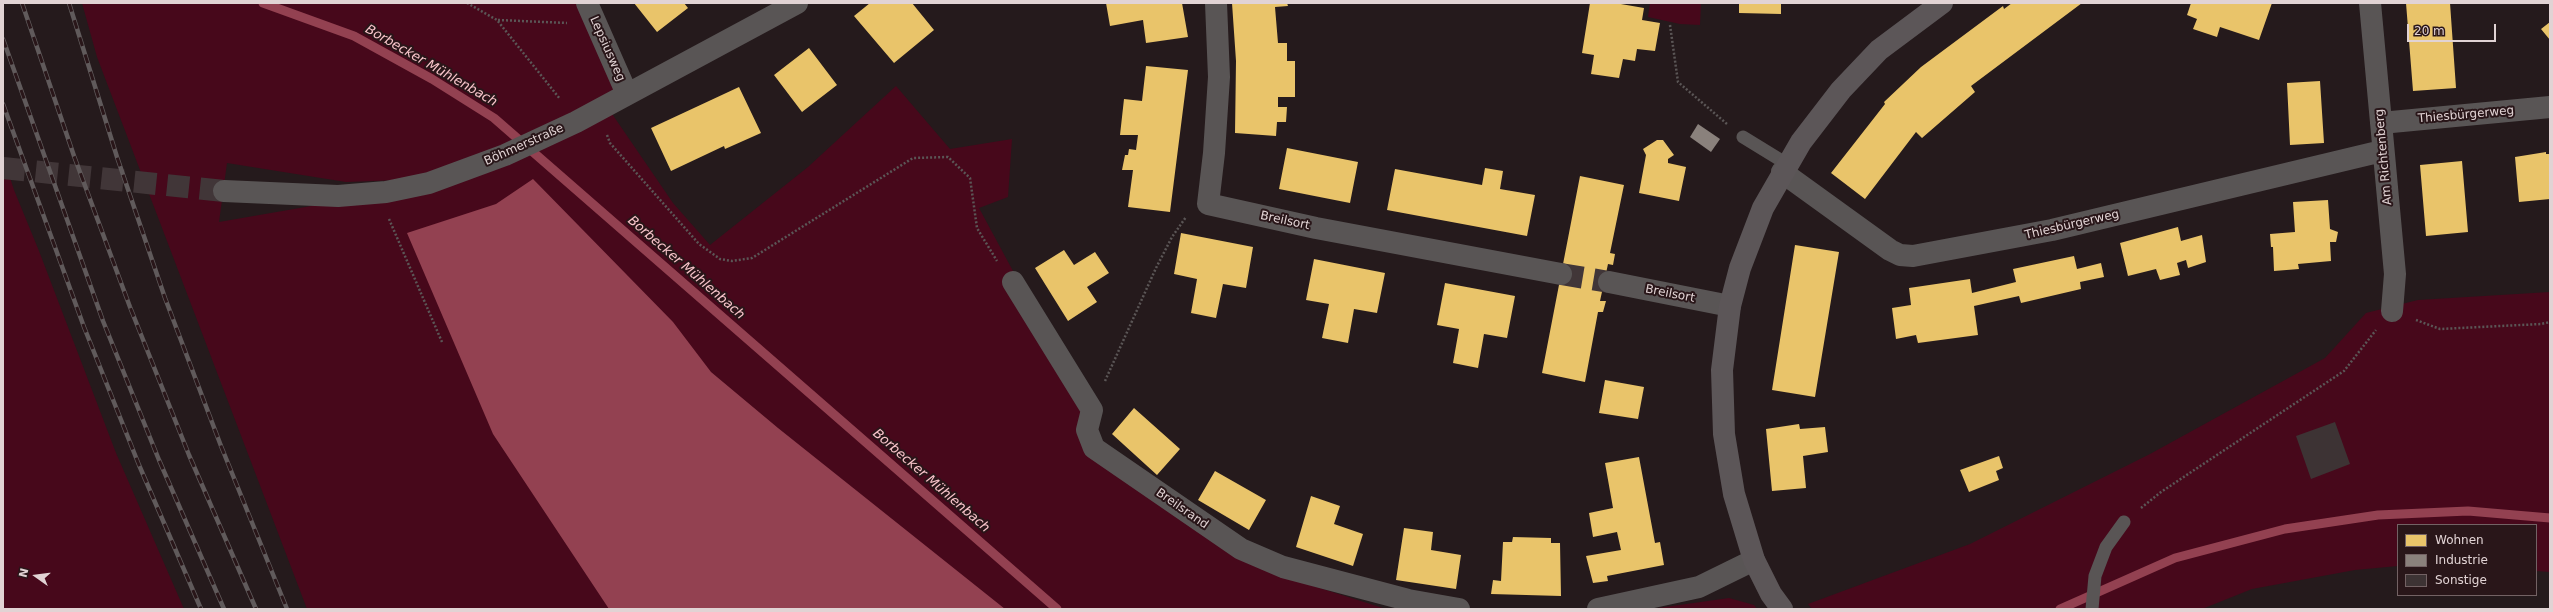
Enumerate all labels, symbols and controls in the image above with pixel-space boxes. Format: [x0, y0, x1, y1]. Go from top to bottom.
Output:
street label: Lepsiusweg [586, 14, 628, 84]
scale bar [2409, 16, 2498, 42]
water label: Borbecker Mühlenbach [362, 22, 500, 110]
text: 20 m [2414, 24, 2445, 38]
street label: Thiesbürgerweg [2417, 104, 2515, 126]
street label: Am Richtenberg [2373, 108, 2395, 206]
street label: Böhmerstraße [482, 121, 566, 169]
street label: Thiesbürgerweg [2023, 207, 2121, 243]
street label: Breilsort [1259, 209, 1311, 233]
water label: Borbecker Mühlenbach [624, 213, 748, 323]
street label: Breilsort [1644, 282, 1696, 306]
water label: Borbecker Mühlenbach [869, 426, 993, 536]
street label: Breilsrand [1153, 486, 1211, 532]
legend [2397, 524, 2537, 596]
text: Wohnen [2435, 533, 2484, 547]
text: Industrie [2435, 553, 2488, 567]
north arrow [16, 556, 56, 596]
text: N [16, 567, 31, 579]
text: Sonstige [2435, 573, 2487, 587]

